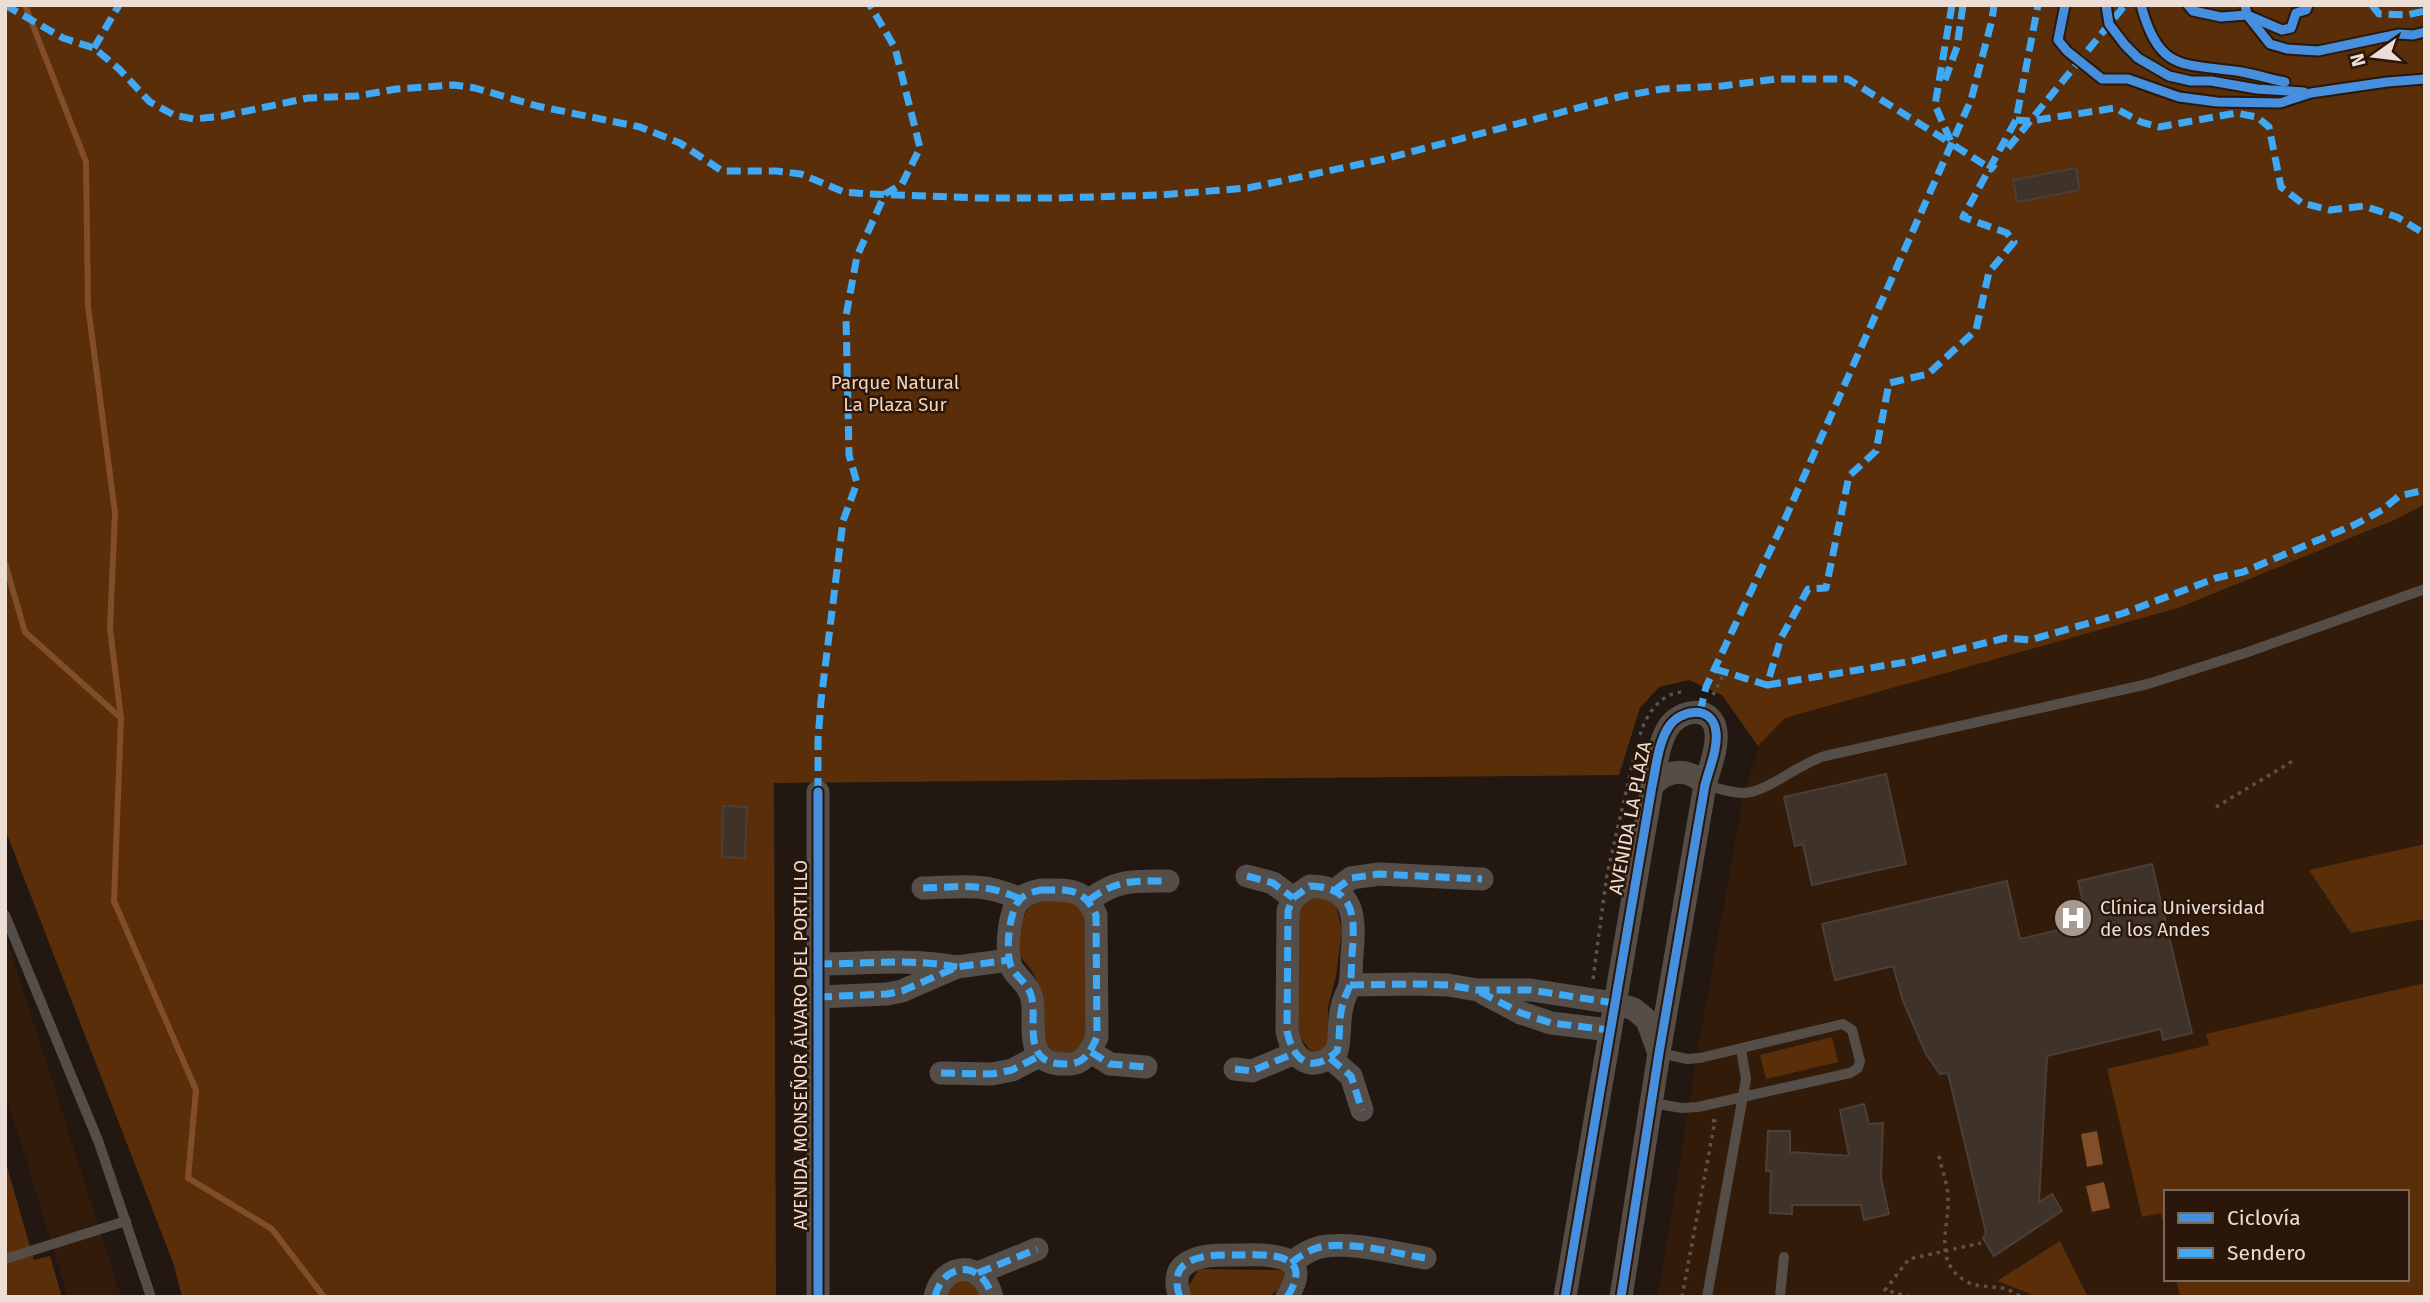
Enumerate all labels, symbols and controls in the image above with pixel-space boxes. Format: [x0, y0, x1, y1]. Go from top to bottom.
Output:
north arrow [2339, 21, 2409, 91]
text: N [2345, 51, 2371, 69]
park label: Parque Natural La Plaza Sur [831, 371, 960, 416]
street label: AVENIDA LA PLAZA [1604, 739, 1656, 897]
street label: AVENIDA MONSEÑOR ÁLVARO DEL PORTILLO [789, 860, 812, 1230]
place label: Clínica Universidad de los Andes [2100, 896, 2265, 941]
hospital icon: Clínica Universidad de los Andes [2052, 897, 2094, 939]
legend [2164, 1190, 2409, 1281]
text: Ciclovía [2227, 1205, 2301, 1231]
text: Sendero [2227, 1240, 2306, 1266]

